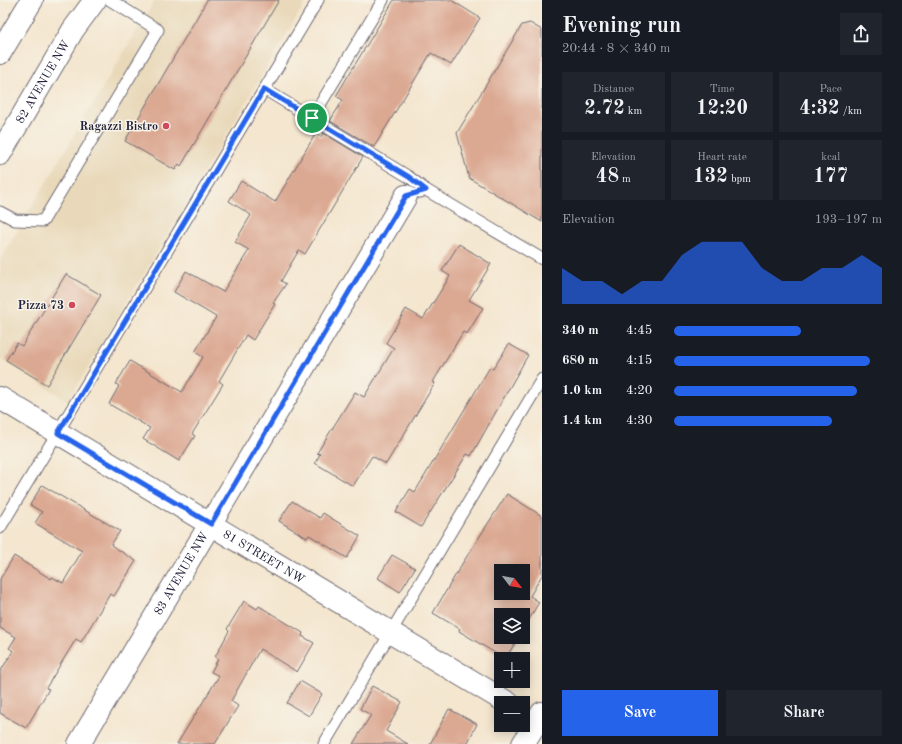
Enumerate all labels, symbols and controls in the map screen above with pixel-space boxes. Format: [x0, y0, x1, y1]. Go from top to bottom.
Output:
button: share [840, 13, 882, 55]
text: Evening run [562, 15, 681, 37]
street label: 82 AVENUE NW [14, 38, 73, 126]
text: 20:44 · 8 × 340 m [562, 42, 670, 55]
text: Distance [593, 84, 634, 95]
text: Time [710, 84, 734, 95]
text: Pace [820, 84, 842, 95]
text: 2.72 [584, 99, 625, 119]
text: 12:20 [696, 99, 748, 119]
text: 4:32 [799, 99, 840, 119]
pin [295, 101, 329, 135]
text: km [625, 106, 642, 117]
text: /km [840, 106, 862, 117]
icon: arrive [301, 107, 323, 129]
place label: Ragazzi Bistro [80, 121, 158, 133]
marker: Ragazzi Bistro [161, 121, 171, 131]
text: Elevation [591, 152, 636, 163]
text: Heart rate [697, 152, 747, 163]
text: kcal [821, 152, 840, 163]
text: 48 [596, 167, 619, 187]
text: 132 [693, 167, 728, 187]
text: 177 [813, 167, 848, 187]
text: m [619, 174, 631, 185]
text: bpm [728, 174, 751, 185]
text: Elevation [562, 213, 615, 226]
text: 193–197 m [815, 213, 882, 226]
place label: Pizza 73 [18, 300, 64, 312]
marker: Pizza 73 [67, 300, 77, 310]
text: 340 m [562, 324, 599, 337]
text: 4:45 [626, 324, 652, 337]
text: 680 m [562, 354, 599, 367]
text: 4:15 [626, 354, 652, 367]
text: 1.0 km [562, 384, 602, 397]
text: 4:20 [626, 384, 652, 397]
text: 1.4 km [562, 414, 602, 427]
text: 4:30 [626, 414, 652, 427]
street label: 81 STREET NW [221, 528, 306, 586]
street label: 83 AVENUE NW [152, 530, 211, 617]
north arrow [494, 564, 530, 600]
map controls [494, 564, 530, 732]
button: layers [494, 608, 530, 644]
button: + [494, 652, 530, 688]
button: Save [562, 690, 718, 736]
button: Share [726, 690, 882, 736]
button: − [494, 696, 530, 732]

